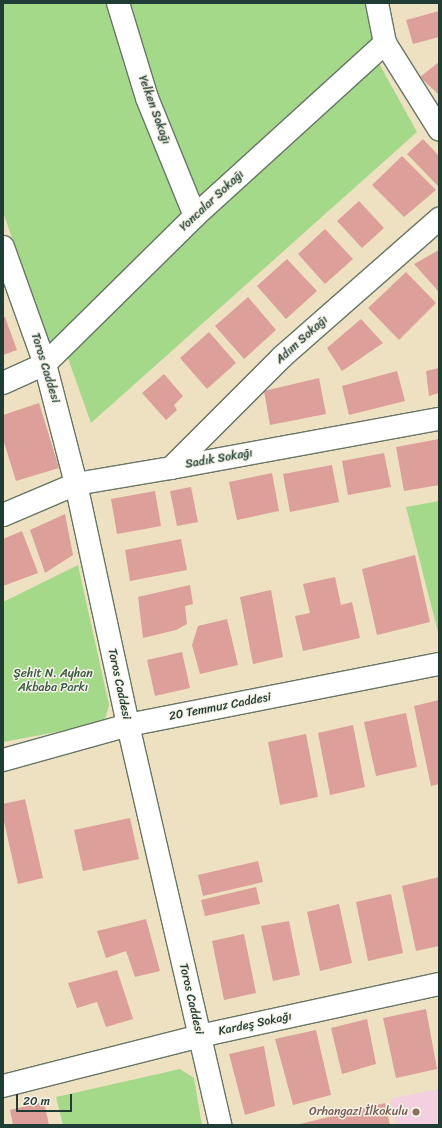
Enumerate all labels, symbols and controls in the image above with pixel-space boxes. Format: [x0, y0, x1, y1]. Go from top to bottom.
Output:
street label: Yelken Sokağı [135, 73, 173, 147]
street label: Yoncalar Sokağı [177, 167, 247, 235]
street label: Adım Sokağı [273, 313, 331, 367]
street label: Toros Caddesi [28, 332, 62, 404]
street label: Sadık Sokağı [184, 446, 254, 472]
street label: Toros Caddesi [104, 647, 134, 721]
park label: Şehit N. Ayhan Akbaba Parkı [13, 667, 93, 695]
street label: 20 Temmuz Caddesi [168, 690, 272, 724]
street label: Toros Caddesi [176, 962, 206, 1036]
street label: Kardeş Sokağı [217, 1009, 293, 1039]
scale bar [18, 1086, 74, 1112]
text: 20 m [23, 1090, 50, 1112]
place label: Orhangazi İlkokulu [309, 1105, 408, 1119]
marker: Orhangazi İlkokulu [411, 1107, 421, 1117]

